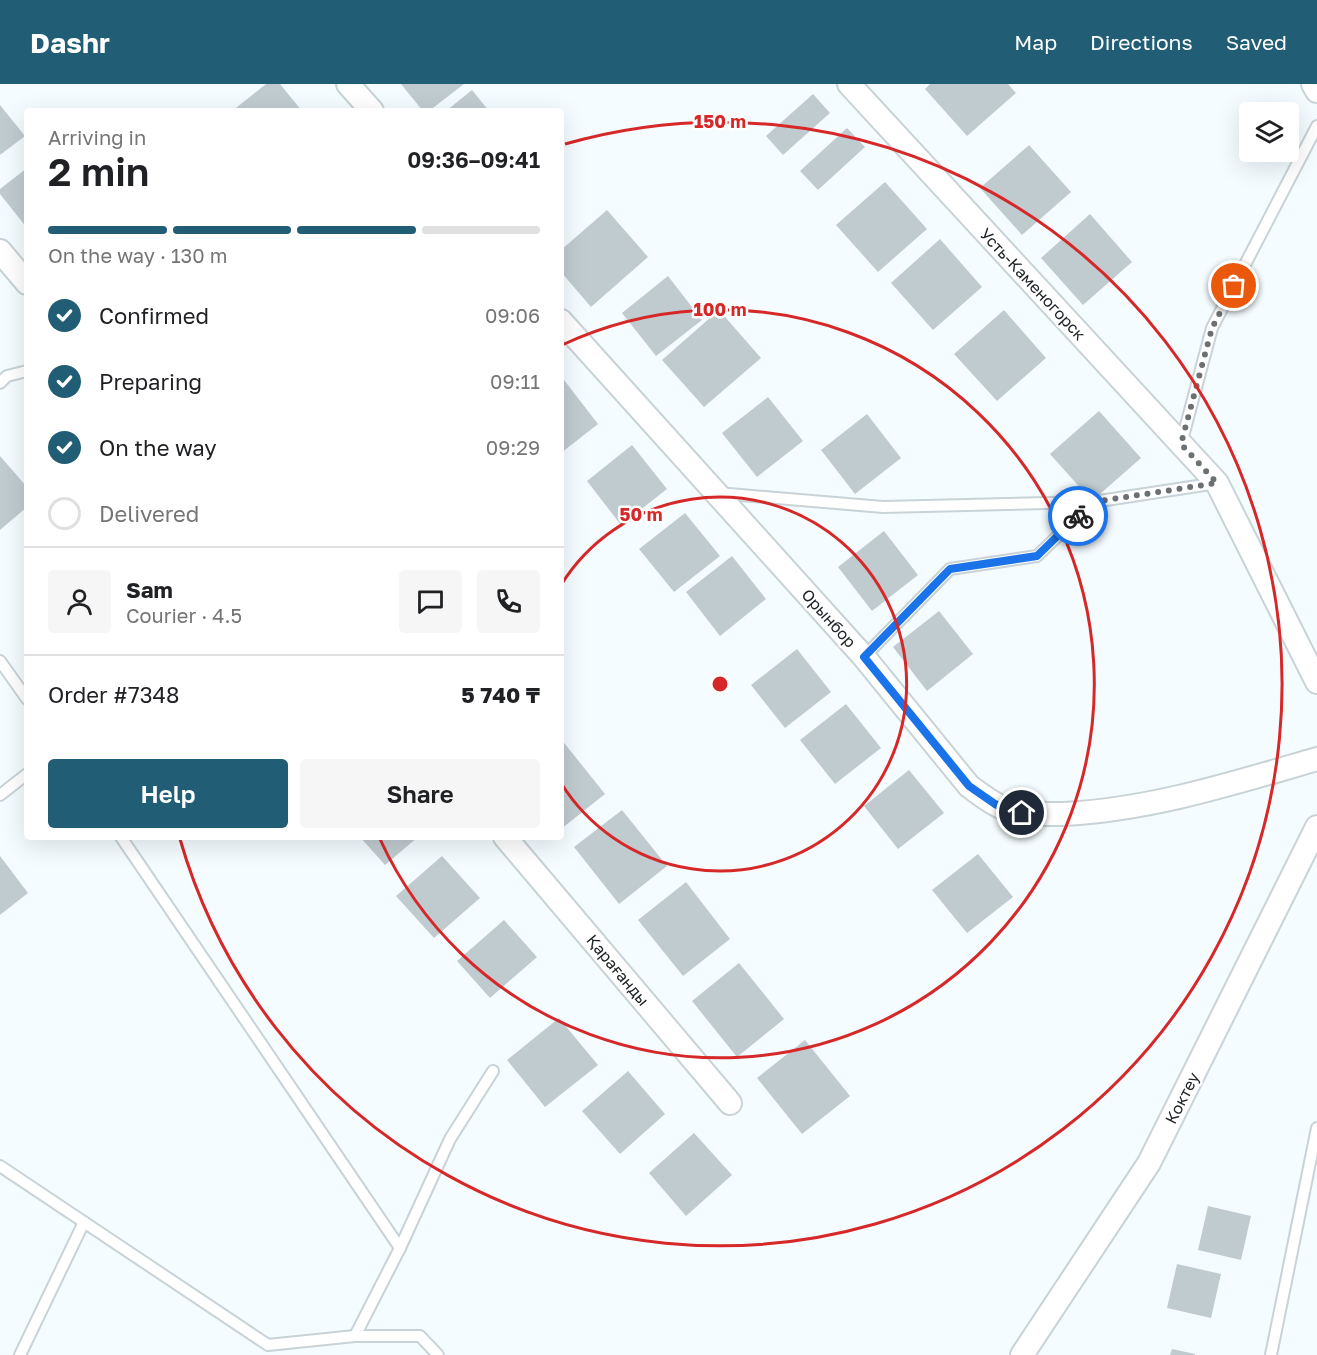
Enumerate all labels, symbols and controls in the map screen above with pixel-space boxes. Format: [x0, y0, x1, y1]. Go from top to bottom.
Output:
text: Dashr [30, 26, 110, 59]
text: Map [1014, 29, 1057, 55]
text: Directions [1090, 29, 1193, 55]
text: Saved [1226, 29, 1287, 55]
map controls [1239, 102, 1299, 162]
button: layers [1239, 102, 1299, 162]
text: 150 m [694, 110, 746, 132]
text: Arriving in [48, 125, 146, 149]
text: 09:36–09:41 [407, 146, 540, 173]
text: 2 min [48, 148, 149, 195]
street label: Усть-Каменогорск [976, 224, 1090, 344]
text: On the way · 130 m [48, 243, 227, 267]
pin [1208, 260, 1259, 311]
icon: bag [1217, 269, 1250, 302]
text: 100 m [694, 298, 746, 320]
icon: check [48, 299, 81, 332]
text: Confirmed [99, 302, 209, 329]
text: 09:06 [485, 303, 540, 327]
icon: check [48, 365, 81, 398]
text: Preparing [99, 368, 202, 395]
text: 09:11 [490, 369, 540, 393]
icon: check [48, 431, 81, 464]
text: On the way [99, 434, 217, 461]
text: 09:29 [486, 435, 540, 459]
courier [1048, 486, 1108, 546]
text: Delivered [99, 500, 199, 527]
icon: bike [1062, 500, 1095, 533]
text: 50 m [620, 503, 662, 525]
button: person [48, 570, 111, 633]
button: chat [399, 570, 462, 633]
button: phone [477, 570, 540, 633]
text: Sam [126, 576, 173, 603]
street label: Орынбор [797, 585, 861, 652]
text: Courier · 4.5 [126, 603, 242, 627]
centre of rings [710, 674, 730, 694]
text: Order #7348 [48, 681, 179, 708]
text: 5 740 ₸ [461, 681, 540, 708]
button: Help [48, 759, 288, 828]
button: Share [300, 759, 540, 828]
pin [996, 787, 1047, 838]
icon: home [1005, 796, 1038, 829]
street label: Қарағанды [582, 930, 654, 1010]
street label: Коктеу [1161, 1069, 1203, 1127]

